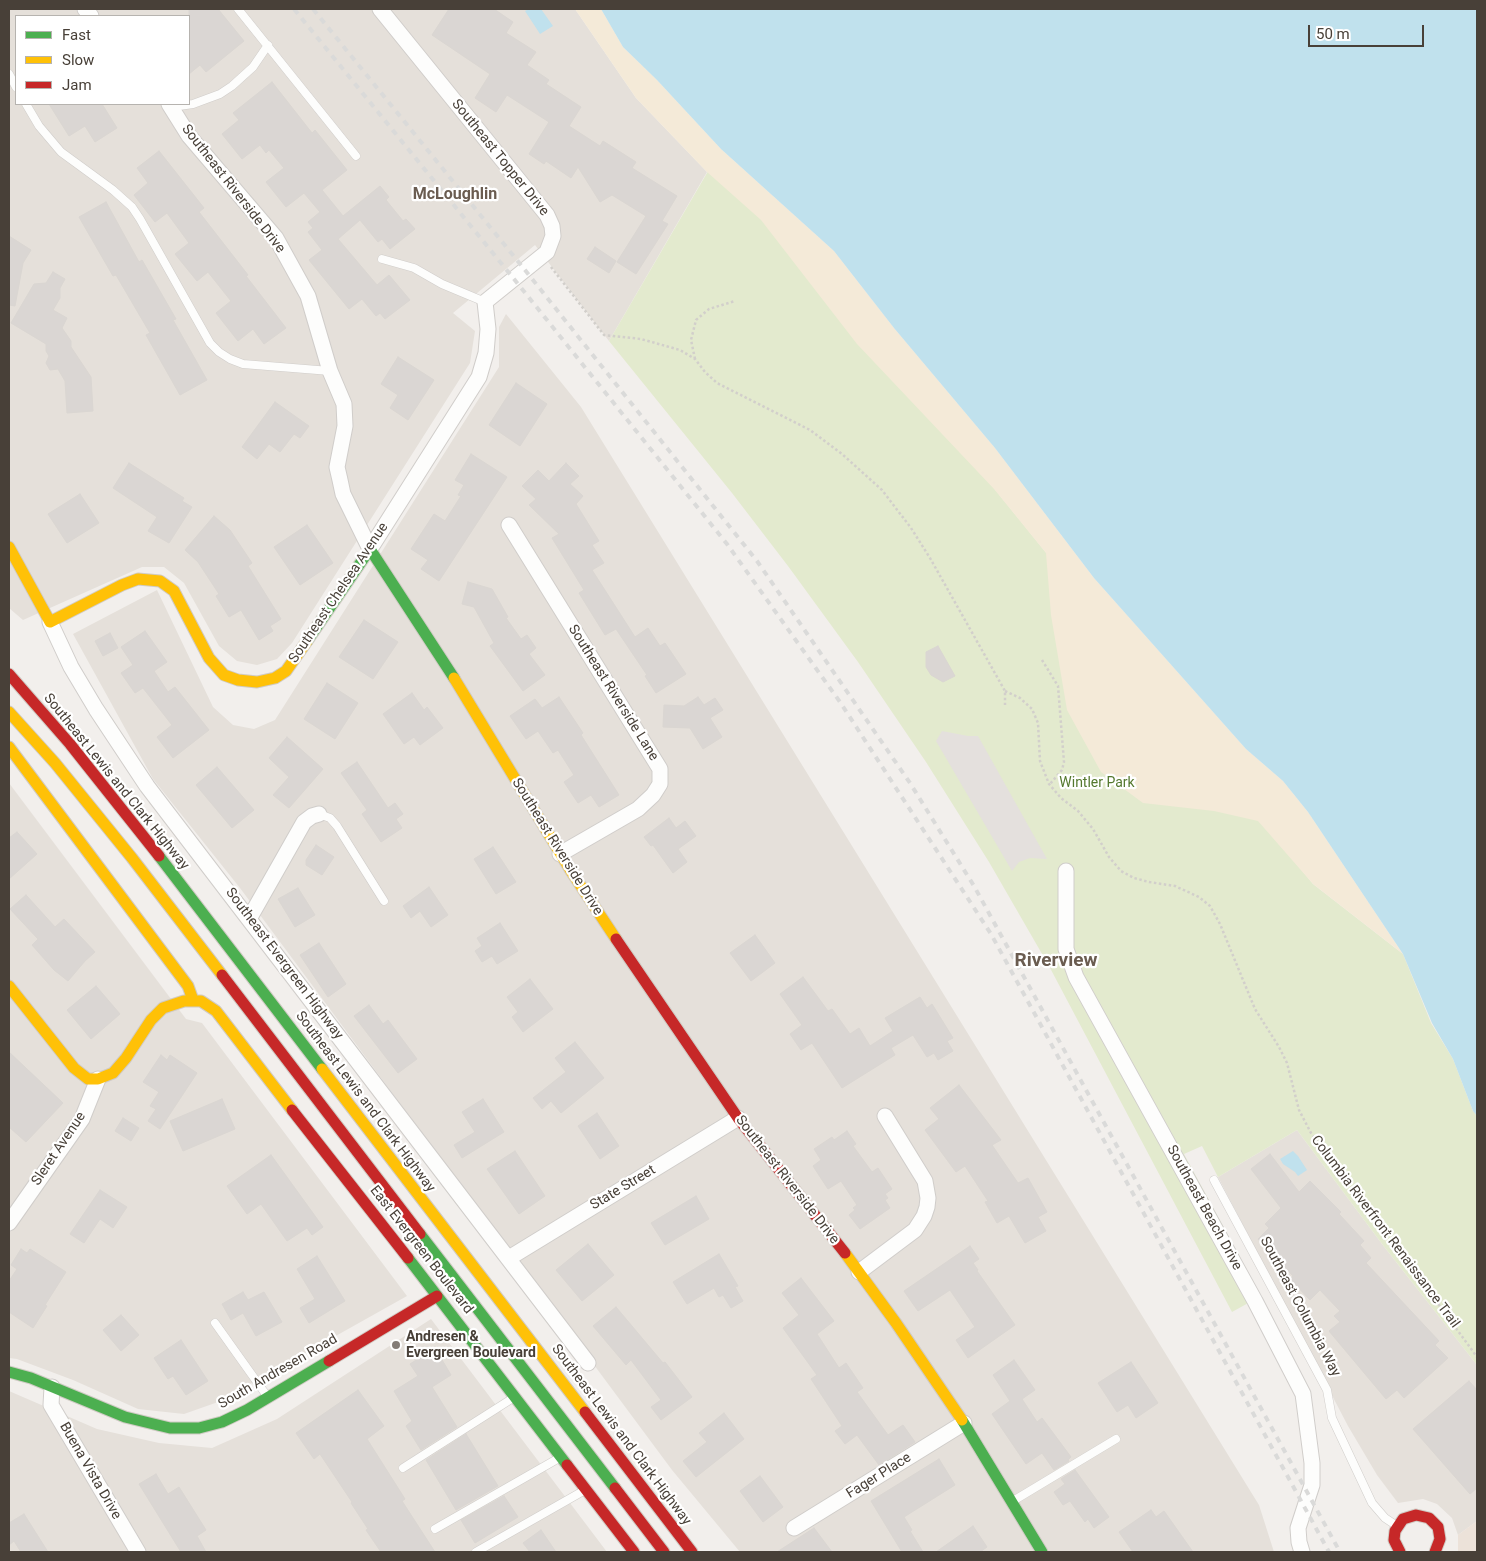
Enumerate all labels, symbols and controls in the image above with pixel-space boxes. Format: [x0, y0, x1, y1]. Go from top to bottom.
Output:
legend [15, 15, 190, 105]
scale bar [1311, 15, 1427, 47]
text: 50 m [1316, 25, 1350, 43]
text: Fast [62, 26, 91, 44]
text: Slow [62, 51, 94, 69]
text: Jam [62, 76, 92, 94]
street label: Southeast Topper Drive [448, 96, 552, 220]
street label: Southeast Riverside Drive [178, 121, 288, 257]
district label: McLoughlin [413, 185, 497, 205]
street label: Southeast Chelsea Avenue [286, 520, 392, 666]
street label: Southeast Riverside Lane [564, 622, 662, 764]
street label: Southeast Lewis and Clark Highway [40, 690, 192, 874]
street label: Southeast Riverside Drive [508, 775, 606, 919]
park label: Wintler Park [1059, 775, 1135, 791]
street label: Southeast Evergreen Highway [222, 885, 346, 1043]
district label: Riverview [1015, 950, 1097, 972]
street label: Southeast Lewis and Clark Highway [291, 1008, 439, 1196]
street label: Sleret Avenue [28, 1109, 90, 1189]
street label: Southeast Riverside Drive [732, 1112, 842, 1248]
street label: Columbia Riverfront Renaissance Trail [1307, 1132, 1463, 1332]
street label: Southeast Beach Drive [1163, 1143, 1245, 1273]
street label: State Street [587, 1162, 659, 1214]
street label: East Evergreen Boulevard [366, 1183, 476, 1317]
street label: Southeast Columbia Way [1256, 1234, 1344, 1380]
place label: Andresen & Evergreen Boulevard [406, 1329, 536, 1361]
street label: South Andresen Road [216, 1331, 340, 1413]
marker: Andresen & Evergreen Boulevard [390, 1339, 402, 1351]
street label: Southeast Lewis and Clark Highway [547, 1341, 695, 1529]
street label: Buena Vista Drive [55, 1419, 125, 1523]
street label: Fager Place [843, 1449, 915, 1503]

